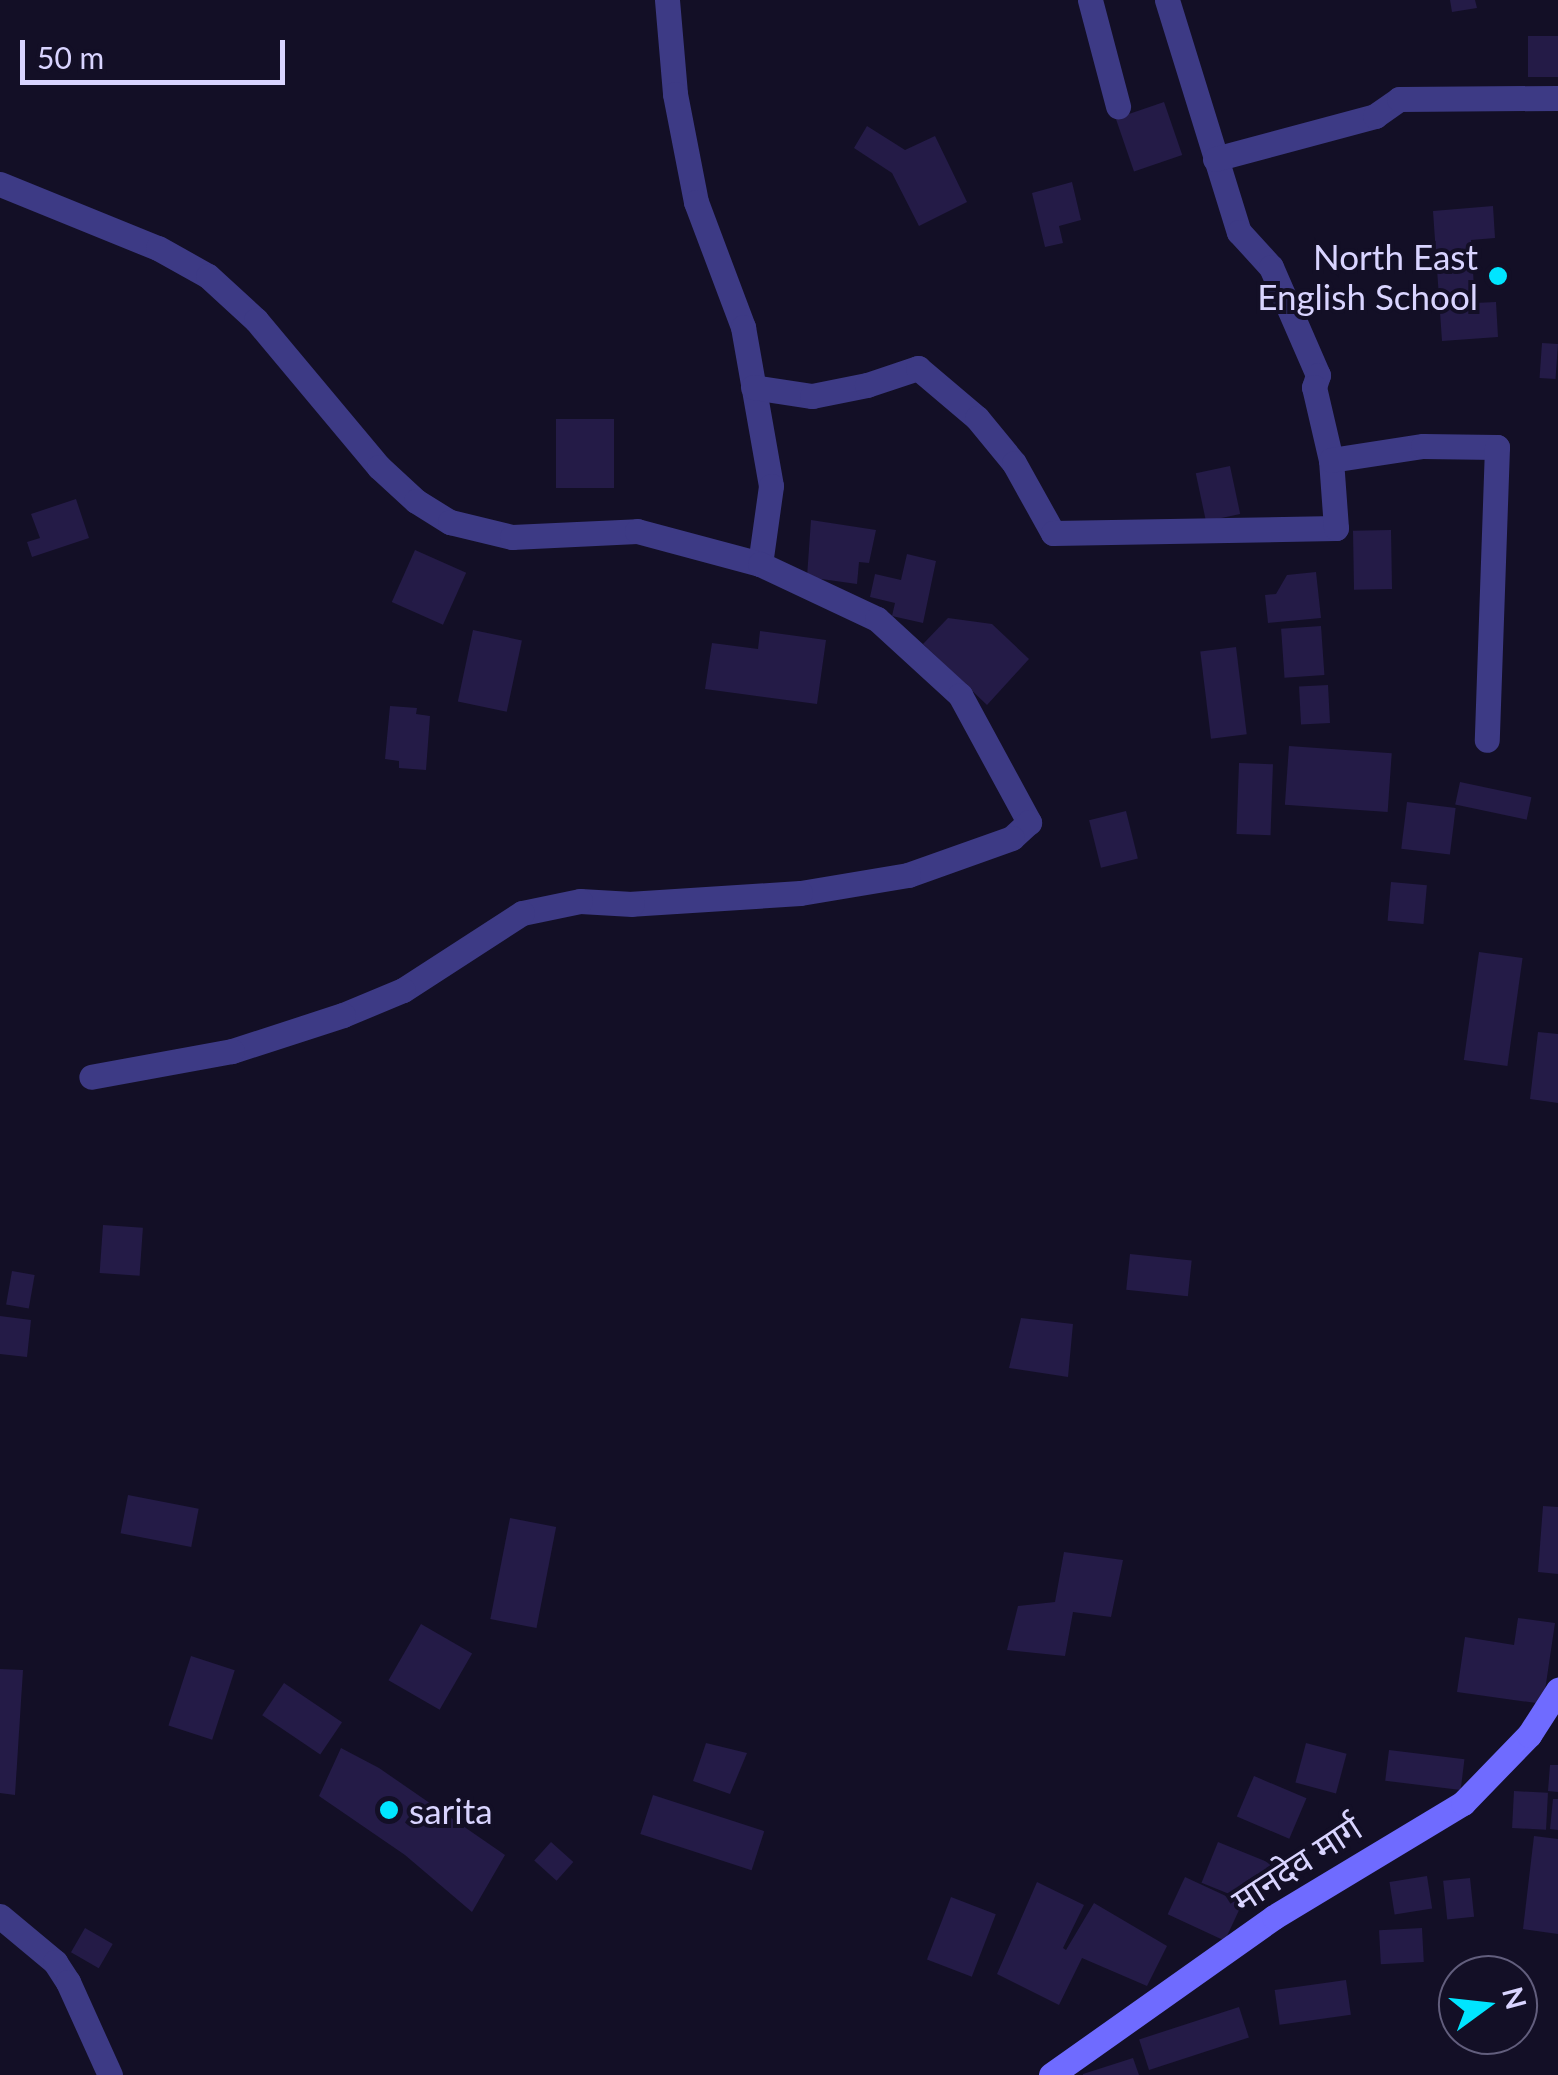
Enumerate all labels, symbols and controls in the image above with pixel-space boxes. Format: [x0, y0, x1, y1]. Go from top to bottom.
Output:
scale bar [25, 20, 290, 82]
text: 50 m [37, 39, 104, 75]
place label: North East English School [1257, 235, 1478, 317]
marker: North East English School [1487, 265, 1509, 287]
place label: sarita [409, 1789, 493, 1831]
marker: sarita [378, 1799, 400, 1821]
street label: मानदेव मार्ग [1223, 1806, 1369, 1920]
north arrow [1438, 1955, 1538, 2055]
text: N [1496, 1983, 1534, 2013]

